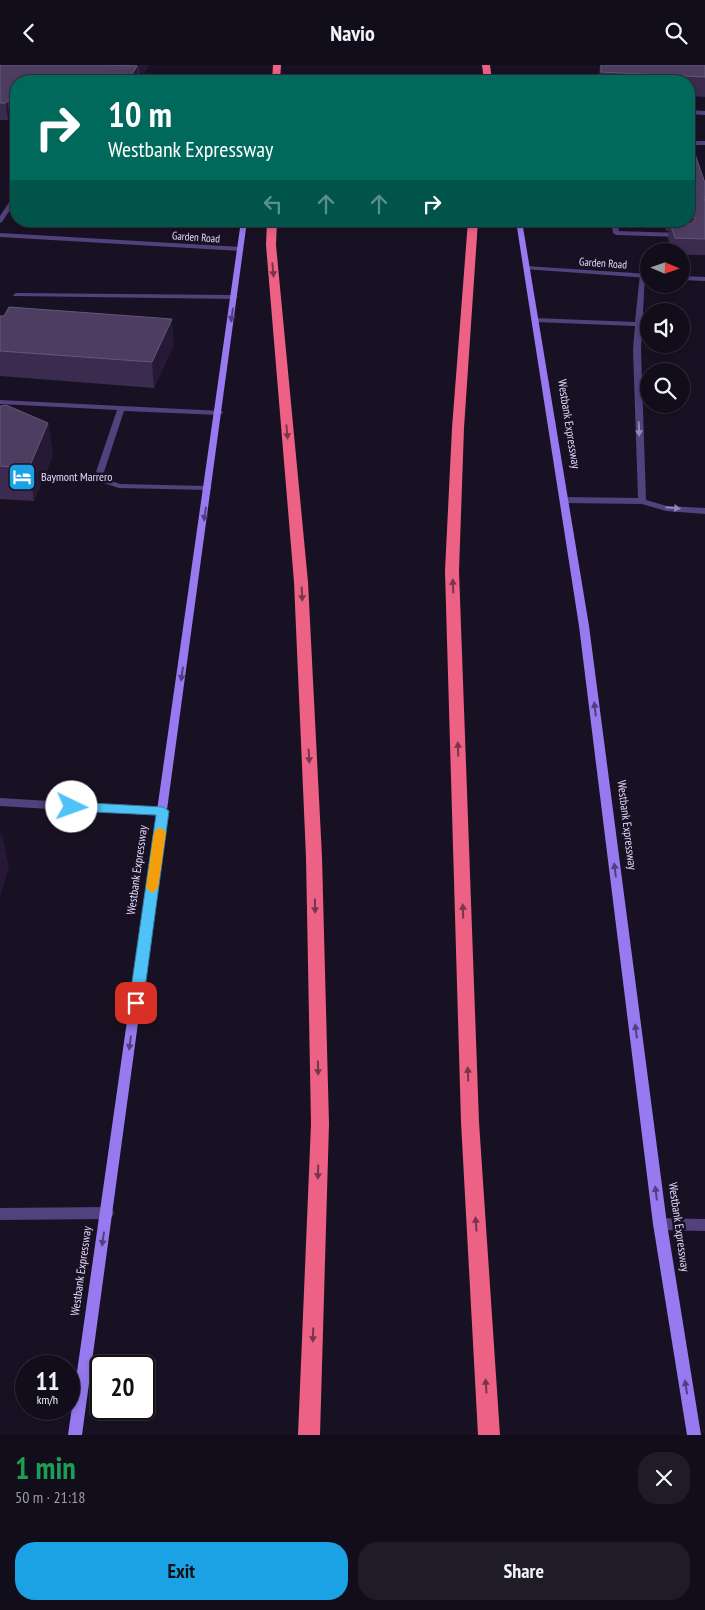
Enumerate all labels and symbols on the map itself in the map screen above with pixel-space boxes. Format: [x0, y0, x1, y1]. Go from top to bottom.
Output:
street label: Garden Road [172, 228, 221, 246]
north arrow [640, 243, 690, 293]
street label: Garden Road [579, 254, 628, 272]
one-way arrow [270, 262, 278, 278]
one-way arrow [228, 307, 236, 323]
street label: Westbank Expressway [555, 378, 584, 470]
one-way arrow [636, 421, 644, 437]
one-way arrow [284, 424, 292, 440]
hotel icon: Baymont Marrero [7, 462, 37, 492]
place label: Baymont Marrero [41, 469, 113, 484]
one-way arrow [665, 505, 681, 513]
one-way arrow [201, 506, 209, 522]
one-way arrow [449, 578, 457, 594]
one-way arrow [298, 586, 306, 602]
one-way arrow [178, 667, 186, 683]
one-way arrow [590, 701, 598, 717]
one-way arrow [454, 741, 462, 757]
one-way arrow [306, 748, 314, 764]
street label: Westbank Expressway [615, 779, 640, 871]
position arrow [45, 780, 97, 832]
street label: Westbank Expressway [123, 824, 150, 916]
one-way arrow [611, 862, 619, 878]
one-way arrow [311, 898, 319, 914]
one-way arrow [459, 903, 467, 919]
pin [115, 982, 157, 1024]
one-way arrow [632, 1023, 640, 1039]
one-way arrow [126, 1036, 134, 1052]
one-way arrow [315, 1060, 323, 1076]
one-way arrow [464, 1065, 472, 1081]
one-way arrow [314, 1165, 322, 1181]
street label: Westbank Expressway [666, 1181, 693, 1273]
one-way arrow [652, 1184, 660, 1200]
one-way arrow [472, 1216, 480, 1232]
street label: Westbank Expressway [67, 1225, 94, 1317]
one-way arrow [99, 1231, 107, 1247]
one-way arrow [308, 1327, 316, 1343]
speed limit sign: 20 [90, 1355, 155, 1420]
one-way arrow [482, 1378, 490, 1394]
one-way arrow [682, 1378, 690, 1394]

